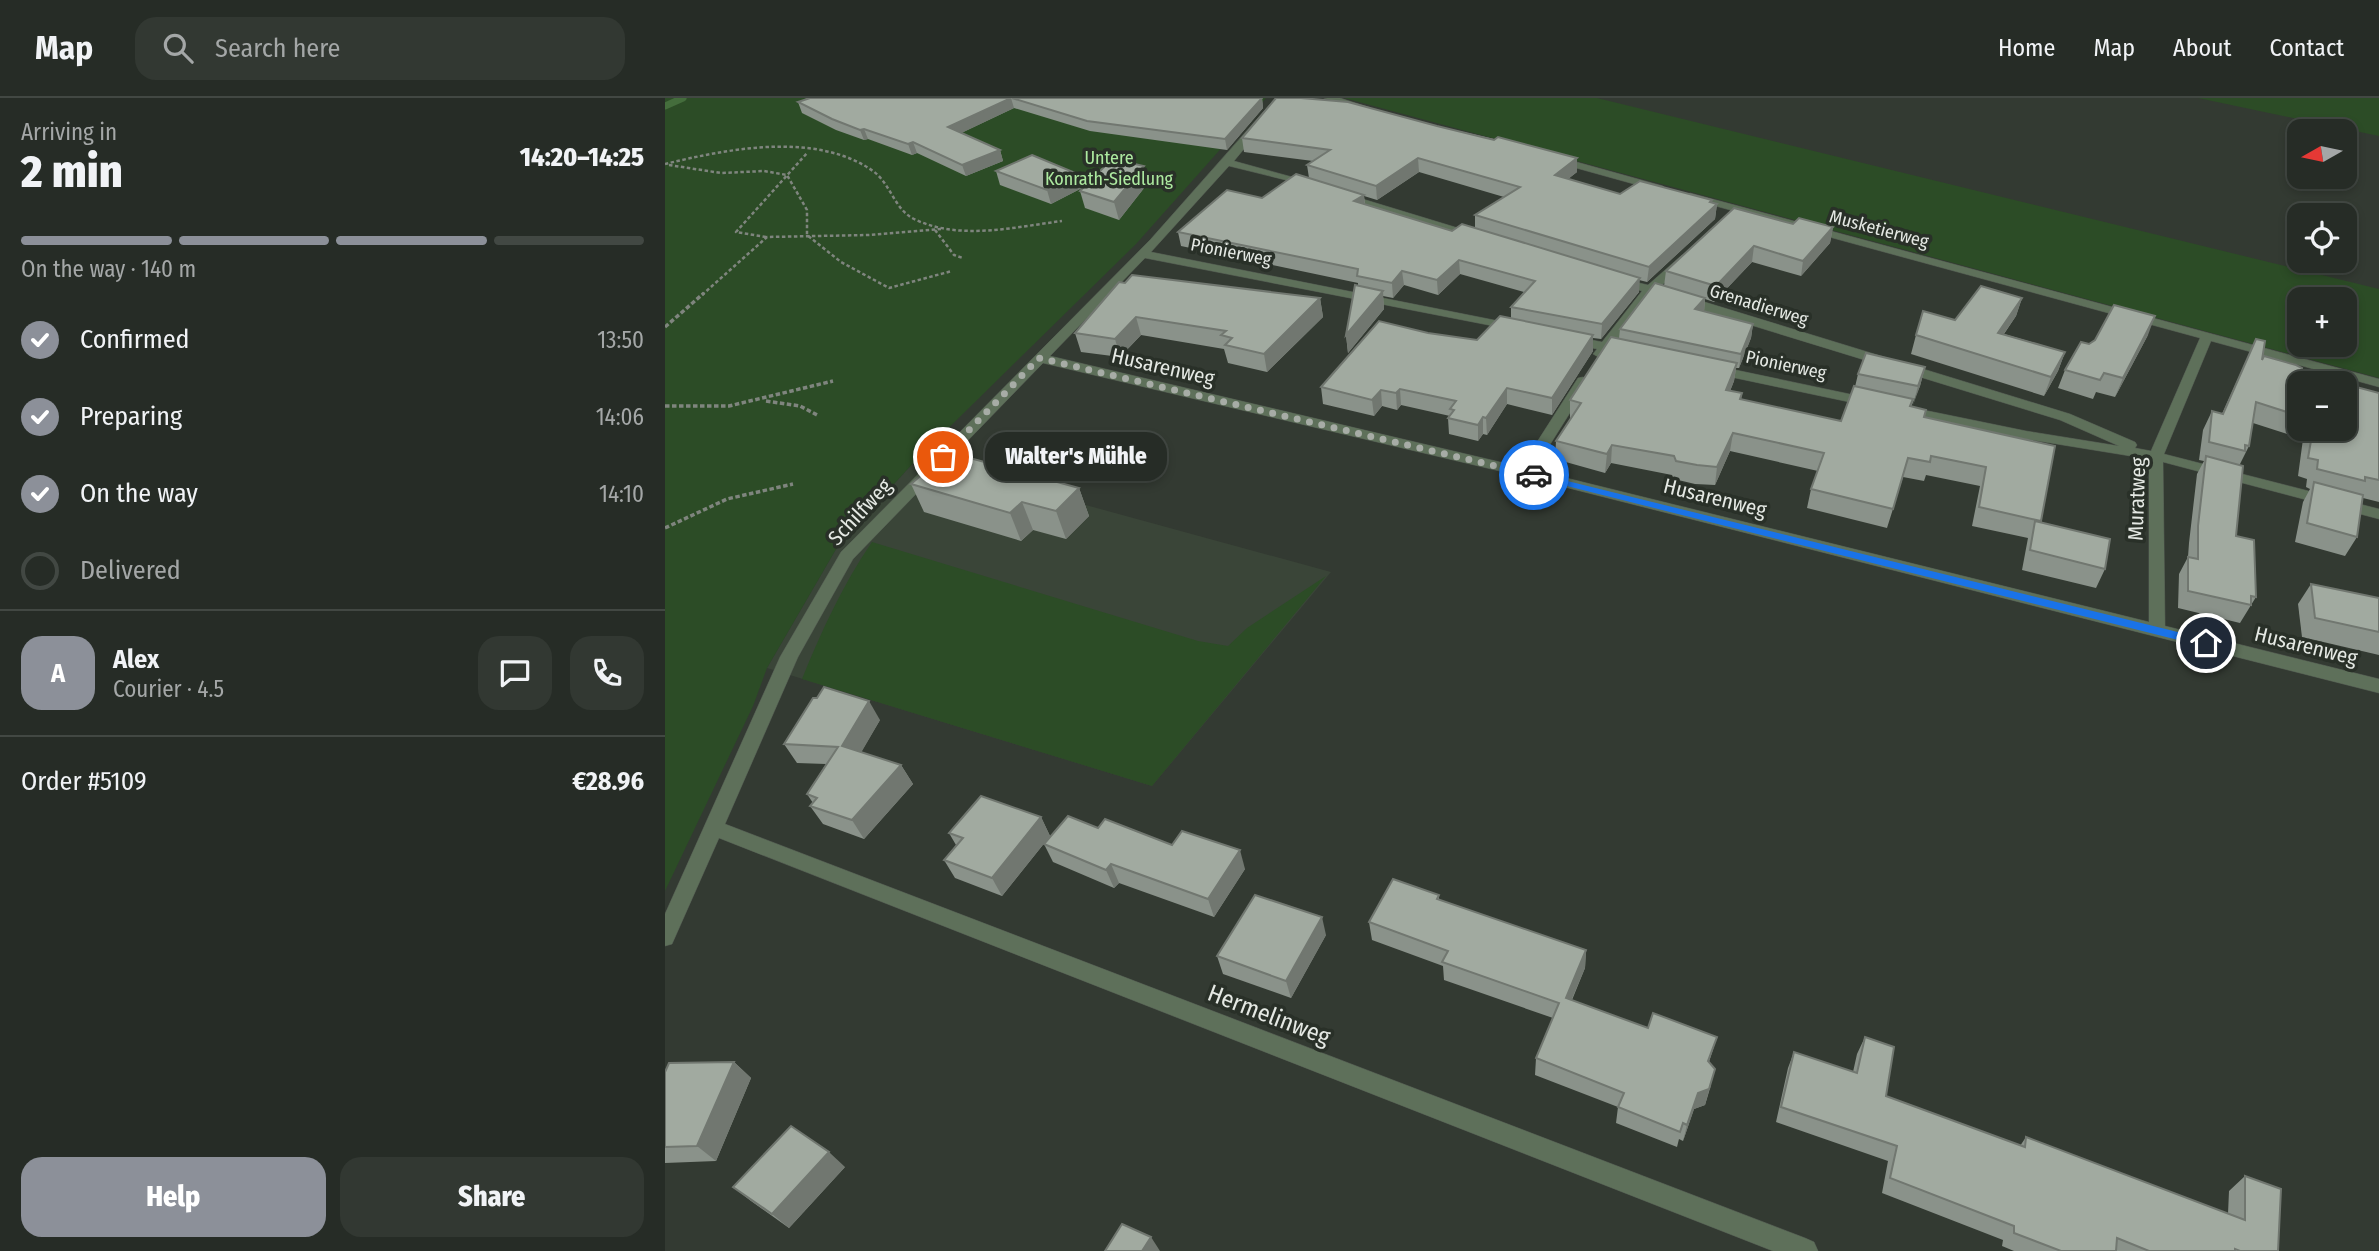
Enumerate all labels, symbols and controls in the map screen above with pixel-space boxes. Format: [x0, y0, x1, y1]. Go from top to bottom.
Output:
search box [135, 17, 625, 80]
text: Map [35, 28, 93, 68]
icon: search [159, 29, 197, 67]
text: Search here [215, 33, 340, 64]
text: Home [1998, 34, 2055, 62]
text: Map [2093, 34, 2135, 62]
text: About [2173, 34, 2231, 62]
text: Contact [2269, 34, 2344, 62]
text: Arriving in [21, 118, 117, 146]
north arrow [2287, 119, 2357, 189]
map controls [2287, 119, 2357, 441]
text: 14:20–14:25 [520, 142, 644, 173]
text: 2 min [21, 144, 123, 199]
park label: Untere Konrath-Siedlung [1045, 147, 1174, 190]
button: locate [2287, 203, 2357, 273]
street label: Musketierweg [1827, 205, 1932, 253]
street label: Pionierweg [1189, 233, 1274, 271]
text: On the way · 140 m [21, 255, 196, 283]
street label: Grenadierweg [1707, 280, 1811, 331]
button: + [2287, 287, 2357, 357]
icon: check [21, 321, 59, 359]
text: Confirmed [80, 324, 190, 355]
text: 13:50 [597, 326, 644, 354]
street label: Husarenweg [1109, 343, 1217, 392]
street label: Pionierweg [1744, 346, 1829, 384]
button: − [2287, 371, 2357, 441]
icon: check [21, 398, 59, 436]
text: Preparing [80, 401, 182, 432]
text: 14:06 [596, 403, 644, 431]
pin [913, 427, 973, 487]
callout: Walter's Mühle [985, 432, 1167, 482]
icon: bag [924, 438, 962, 476]
courier [1499, 440, 1569, 510]
text: Walter's Mühle [1005, 442, 1147, 470]
icon: car [1515, 456, 1553, 494]
street label: Muratweg [2123, 457, 2151, 541]
street label: Schilfweg [823, 473, 897, 551]
street label: Husarenweg [1661, 473, 1769, 523]
icon: check [21, 475, 59, 513]
text: On the way [80, 478, 198, 509]
text: 14:10 [599, 480, 644, 508]
text: Delivered [80, 555, 181, 586]
pin [2176, 613, 2236, 673]
street label: Husarenweg [2252, 621, 2360, 671]
icon: home [2187, 624, 2225, 662]
button: chat [478, 636, 552, 710]
button: phone [570, 636, 644, 710]
text: Alex [113, 644, 159, 675]
text: A [51, 658, 65, 689]
text: Courier · 4.5 [113, 675, 224, 703]
text: Order #5109 [21, 766, 147, 797]
text: €28.96 [572, 766, 644, 797]
street label: Hermelinweg [1204, 979, 1335, 1051]
button: Help [21, 1157, 326, 1237]
button: Share [340, 1157, 644, 1237]

